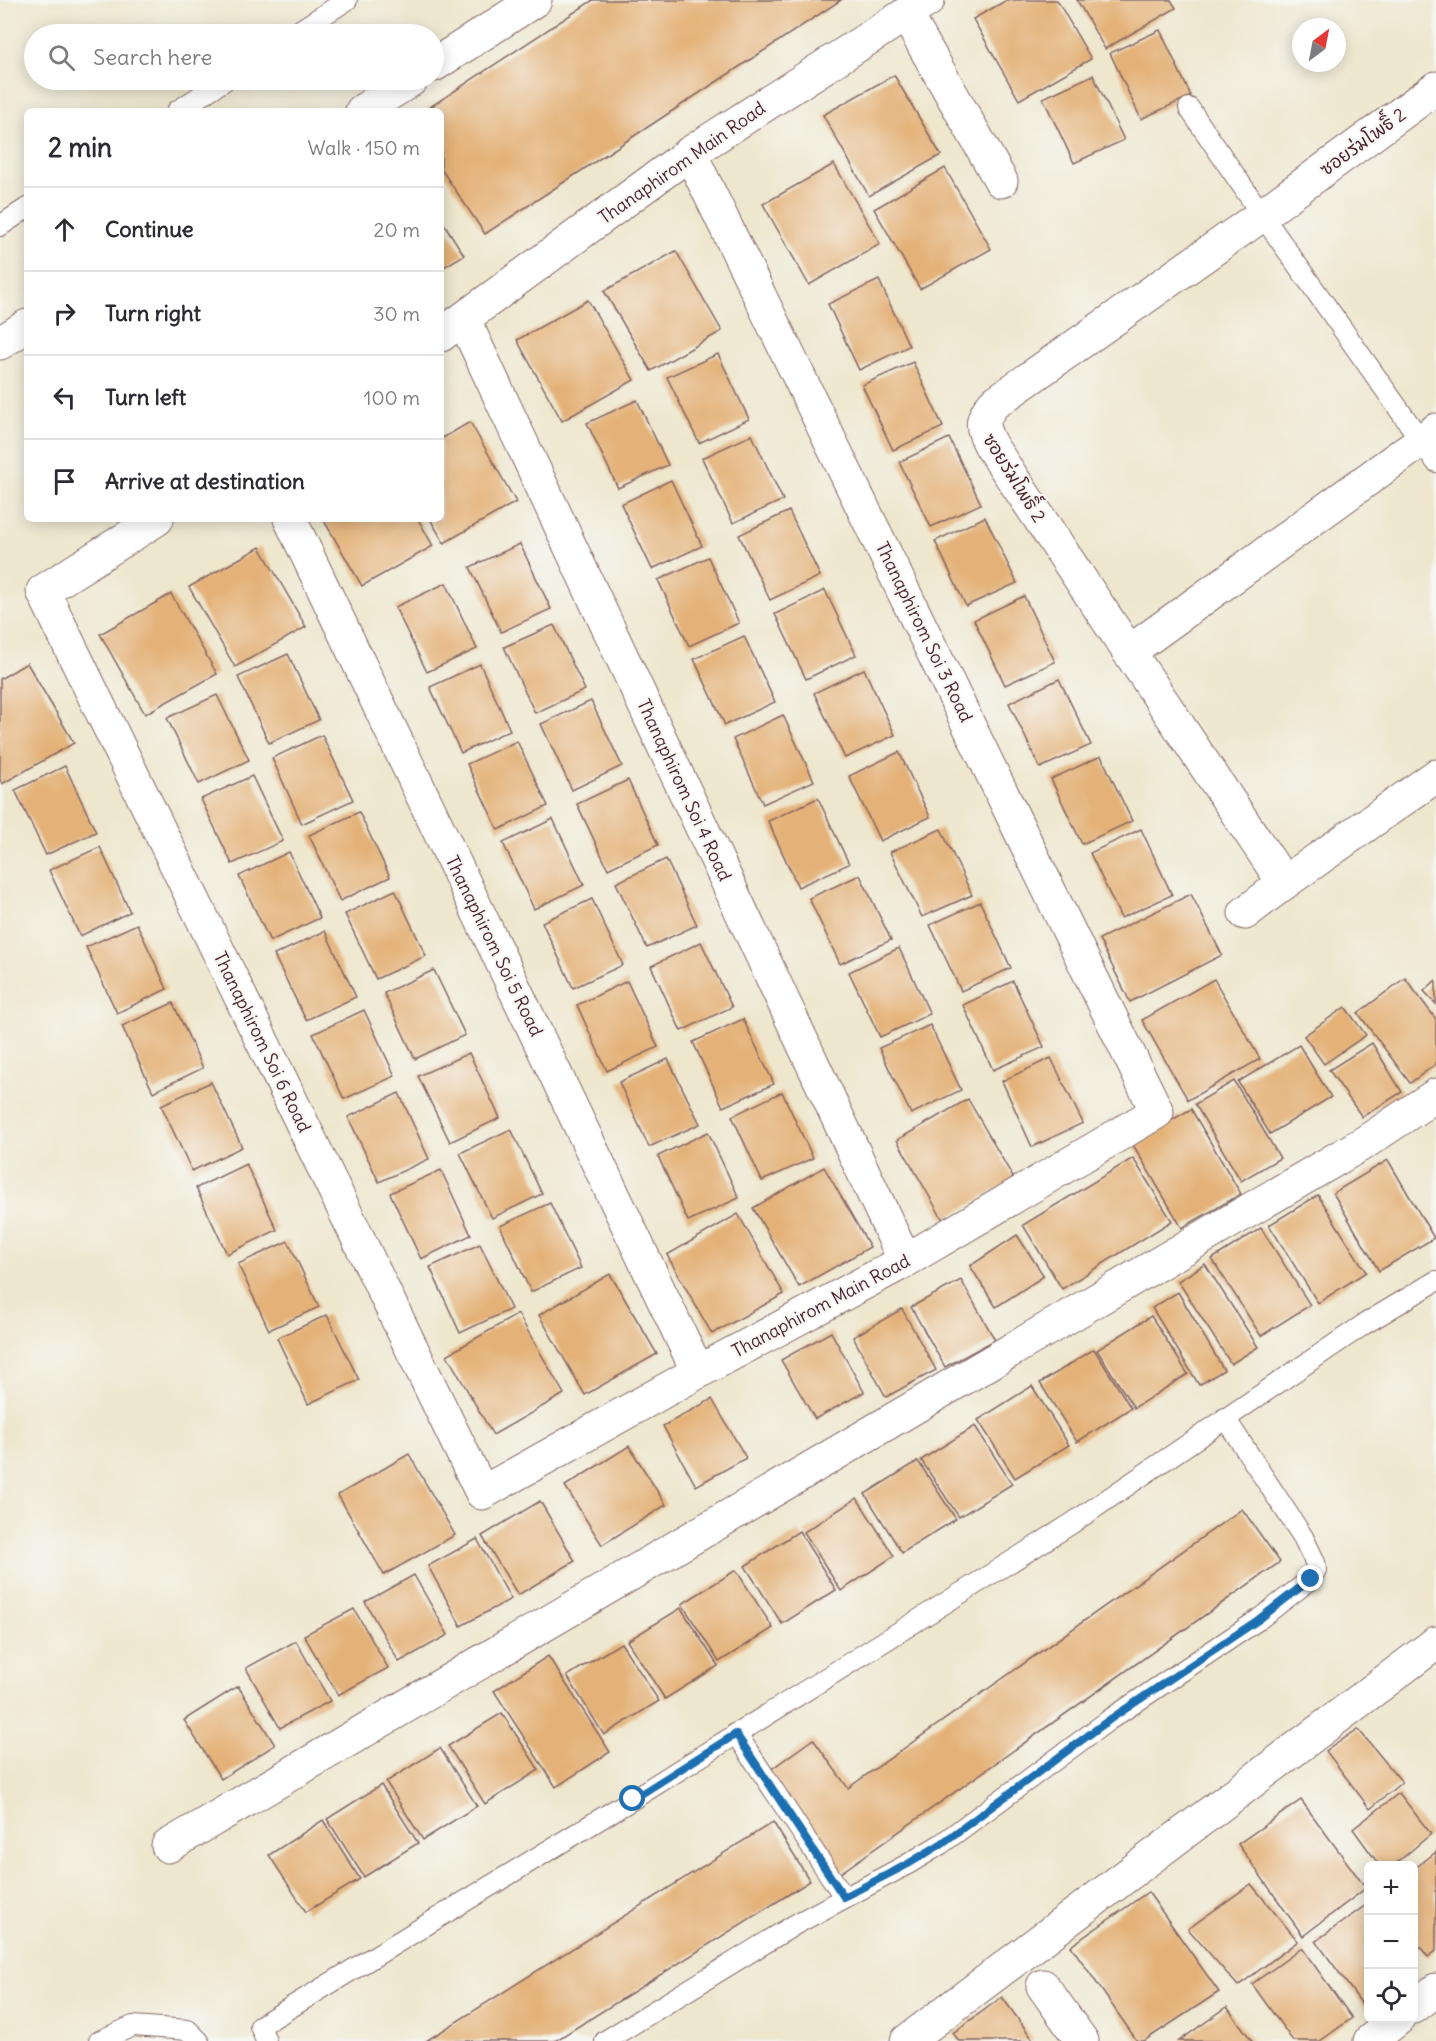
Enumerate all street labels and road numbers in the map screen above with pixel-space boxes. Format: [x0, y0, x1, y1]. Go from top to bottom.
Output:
street label: Thanaphirom Main Road [594, 96, 770, 229]
street label: ซอยร่มโพธิ์ 2 [1312, 98, 1410, 180]
street label: ซอยร่มโพธิ์ 2 [978, 426, 1055, 527]
street label: Thanaphirom Soi 3 Road [871, 538, 978, 726]
street label: Thanaphirom Soi 4 Road [632, 695, 737, 885]
street label: Thanaphirom Soi 5 Road [441, 852, 548, 1040]
street label: Thanaphirom Soi 6 Road [209, 948, 316, 1136]
street label: Thanaphirom Main Road [728, 1249, 914, 1362]

